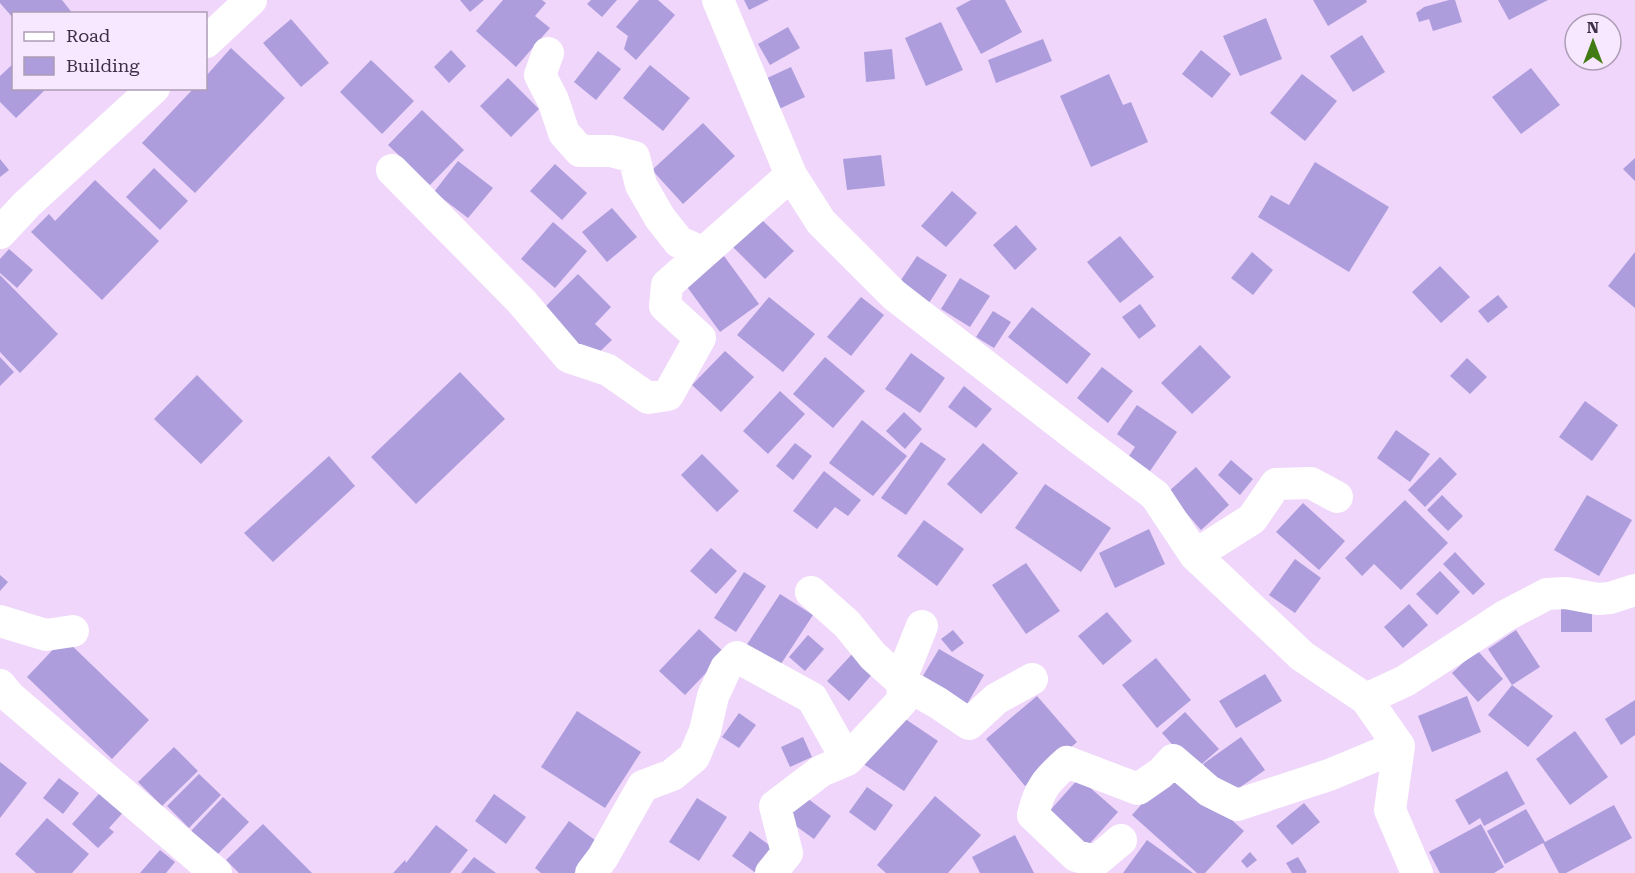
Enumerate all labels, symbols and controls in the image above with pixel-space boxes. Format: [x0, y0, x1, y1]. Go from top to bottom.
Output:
legend [12, 12, 207, 90]
north arrow [1563, 12, 1623, 72]
text: N [1587, 18, 1599, 37]
text: Road [66, 25, 111, 46]
text: Building [66, 55, 140, 76]

